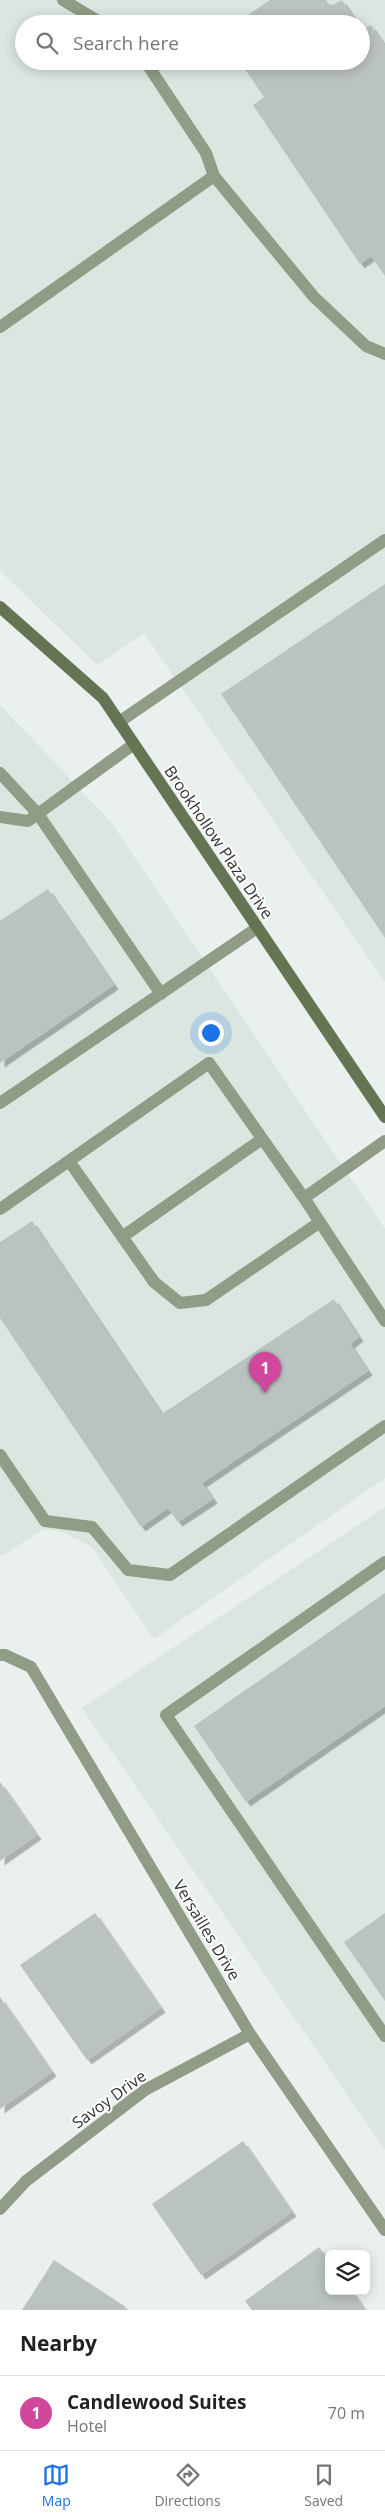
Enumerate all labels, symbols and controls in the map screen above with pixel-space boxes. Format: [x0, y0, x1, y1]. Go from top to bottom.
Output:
search box [15, 15, 370, 70]
icon: search [33, 29, 61, 57]
text: Search here [73, 30, 179, 56]
street label: Brookhollow Plaza Drive [159, 761, 279, 923]
your location [198, 1020, 224, 1046]
pin: 1 [249, 1352, 281, 1393]
street label: Versailles Drive [168, 1876, 246, 1984]
street label: Savoy Drive [67, 2065, 151, 2133]
map controls [325, 2250, 370, 2295]
button: layers [325, 2250, 370, 2295]
text: Nearby [20, 2329, 97, 2357]
text: Candlewood Suites [67, 2389, 247, 2415]
text: 1 [31, 2402, 41, 2424]
text: 70 m [328, 2402, 365, 2424]
text: Hotel [67, 2415, 107, 2437]
tab: Map [42, 2461, 71, 2510]
tab: Directions [154, 2461, 221, 2510]
tab: Saved [304, 2461, 343, 2510]

